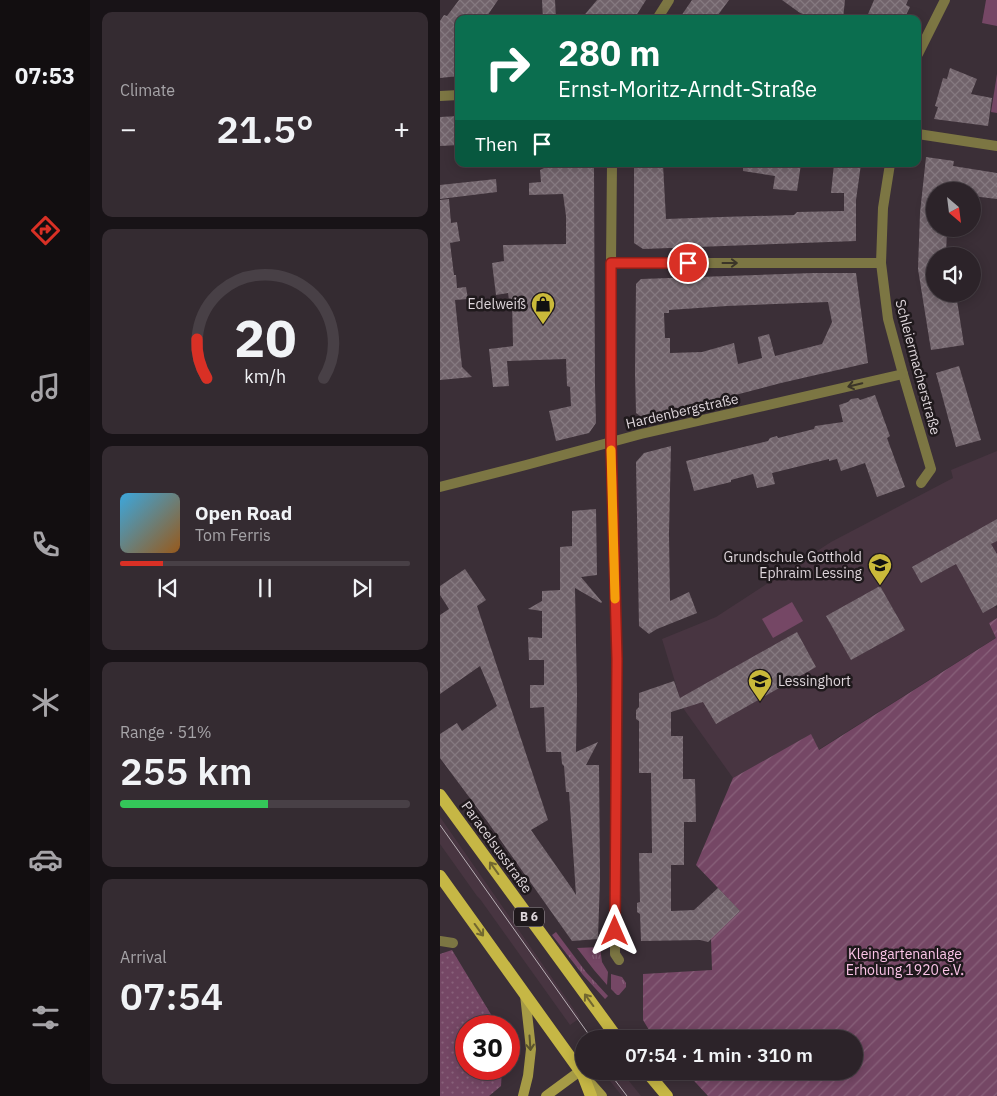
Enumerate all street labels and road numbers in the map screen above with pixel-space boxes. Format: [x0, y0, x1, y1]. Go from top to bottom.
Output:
street label: Schleiermacherstraße [891, 297, 945, 437]
street label: Hardenbergstraße [624, 389, 740, 433]
street label: Paracelsusstraße [458, 798, 537, 897]
road number: B 6 [514, 908, 544, 926]

